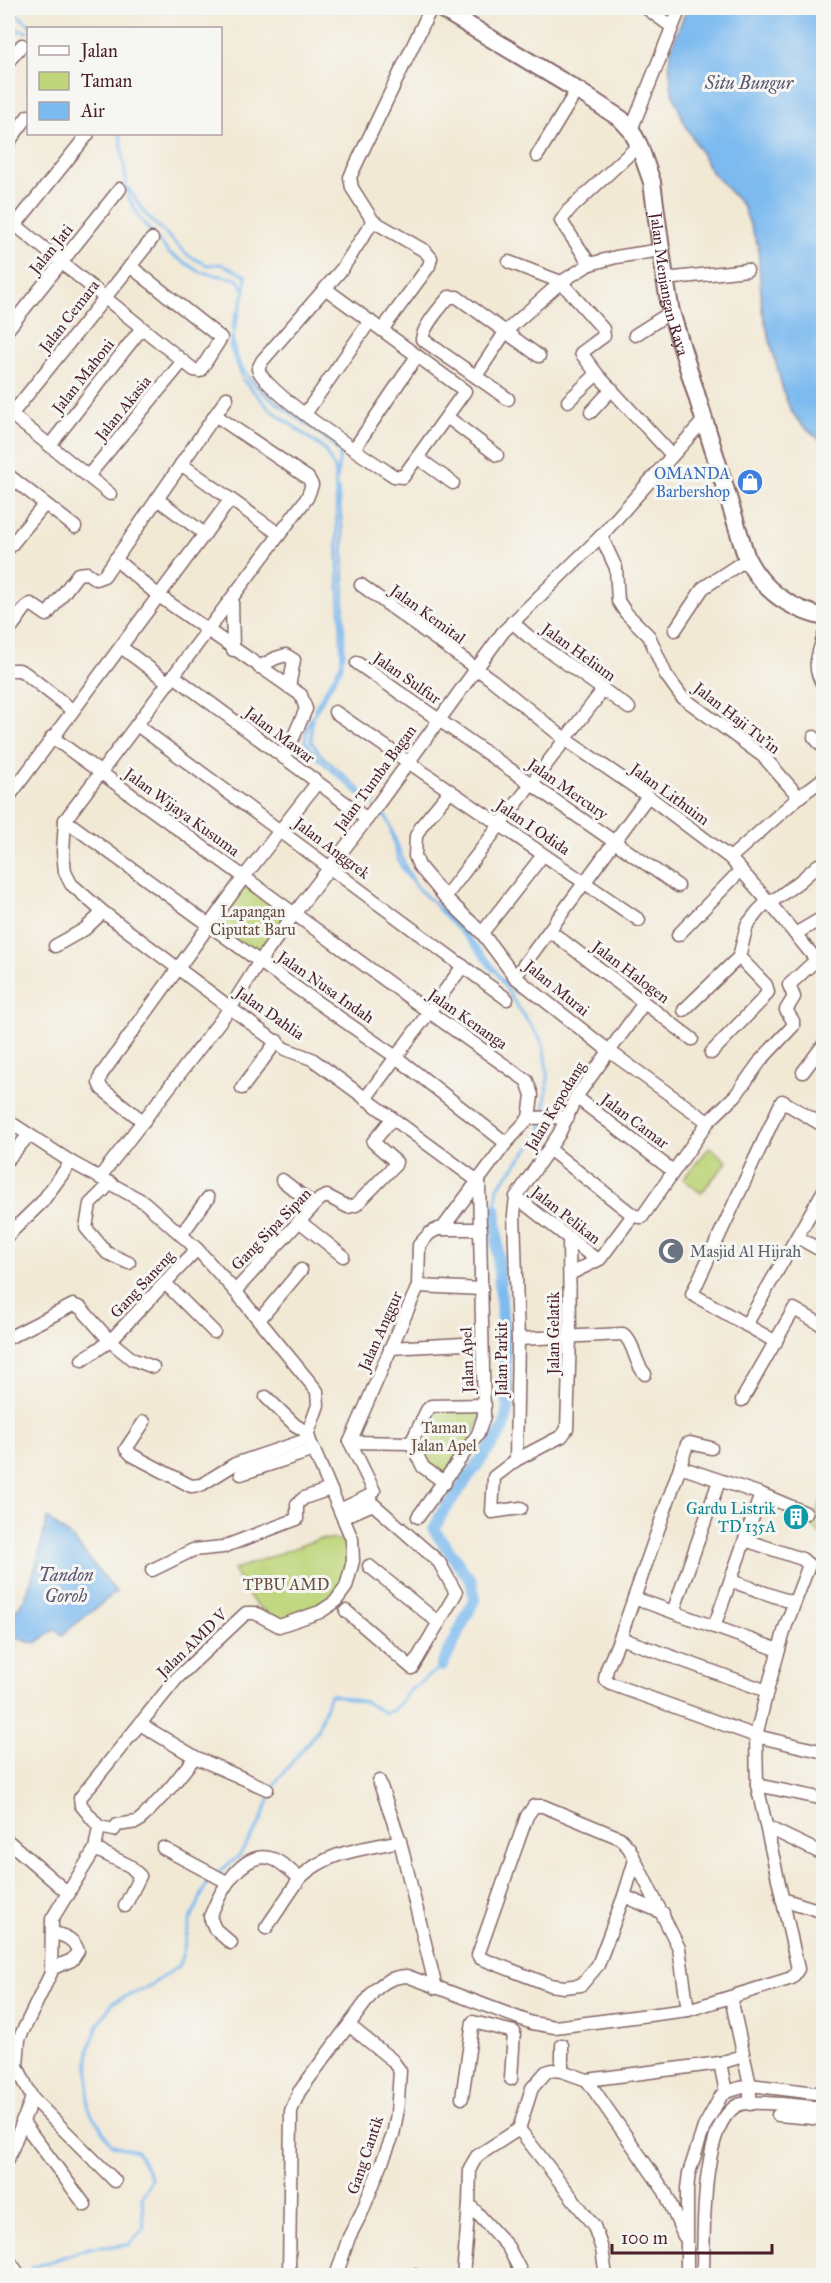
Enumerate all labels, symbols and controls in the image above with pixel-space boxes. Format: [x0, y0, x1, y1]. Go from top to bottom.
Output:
legend [27, 27, 222, 135]
text: Jalan [79, 40, 118, 63]
text: Taman [81, 70, 133, 92]
water label: Situ Bungur [704, 72, 795, 94]
text: Air [80, 100, 105, 122]
street label: Jalan Menjangan Raya [645, 209, 693, 358]
street label: Jalan Jati [24, 220, 78, 280]
street label: Jalan Cemara [34, 276, 104, 358]
street label: Jalan Mahoni [47, 334, 119, 419]
street label: Jalan Akasia [90, 372, 156, 446]
place label: OMANDA Barbershop [654, 464, 730, 501]
shop icon: OMANDA Barbershop [735, 467, 765, 497]
street label: Jalan Kemital [384, 579, 470, 649]
street label: Jalan Helium [536, 618, 620, 686]
street label: Jalan Sulfur [367, 647, 444, 709]
street label: Jalan Haji Tu’in [688, 677, 784, 759]
street label: Jalan Mawar [239, 701, 319, 768]
street label: Jalan Tumba Bagan [329, 721, 421, 837]
street label: Jalan Mercury [522, 753, 612, 825]
street label: Jalan Lithuim [625, 758, 714, 830]
street label: Jalan Wijaya Kusuma [118, 763, 244, 861]
street label: Jalan I Odida [490, 794, 574, 860]
street label: Jalan Anggrek [288, 812, 374, 884]
park label: Lapangan Ciputat Baru [210, 902, 296, 939]
street label: Jalan Halogen [586, 936, 674, 1008]
street label: Jalan Nusa Indah [272, 946, 378, 1028]
street label: Jalan Murai [519, 955, 594, 1021]
street label: Jalan Dahlia [230, 981, 308, 1045]
street label: Jalan Kenanga [423, 984, 511, 1054]
street label: Jalan Kepodang [520, 1057, 590, 1156]
street label: Jalan Camar [595, 1088, 673, 1153]
street label: Jalan Pelikan [525, 1181, 605, 1249]
street label: Gang Sipa Sipan [227, 1184, 316, 1275]
mosque icon: Masjid Al Hijrah [656, 1236, 686, 1266]
place label: Masjid Al Hijrah [690, 1242, 801, 1261]
street label: Gang Saneng [106, 1246, 179, 1322]
street label: Jalan Anggur [353, 1288, 407, 1376]
street label: Jalan Gelatik [544, 1291, 564, 1376]
street label: Jalan Parkit [492, 1321, 512, 1398]
street label: Jalan Apel [456, 1326, 479, 1395]
park label: Taman Jalan Apel [409, 1418, 478, 1456]
place label: Gardu Listrik TD 135A [686, 1499, 777, 1536]
building icon: Gardu Listrik TD 135A [781, 1502, 811, 1532]
water label: Tandon Goroh [38, 1564, 94, 1607]
park label: TPBU AMD [243, 1575, 329, 1594]
street label: Jalan AMD V [151, 1604, 232, 1683]
street label: Gang Cantik [343, 2113, 388, 2197]
scale bar [612, 2217, 772, 2255]
text: 100 m [621, 2227, 668, 2249]

